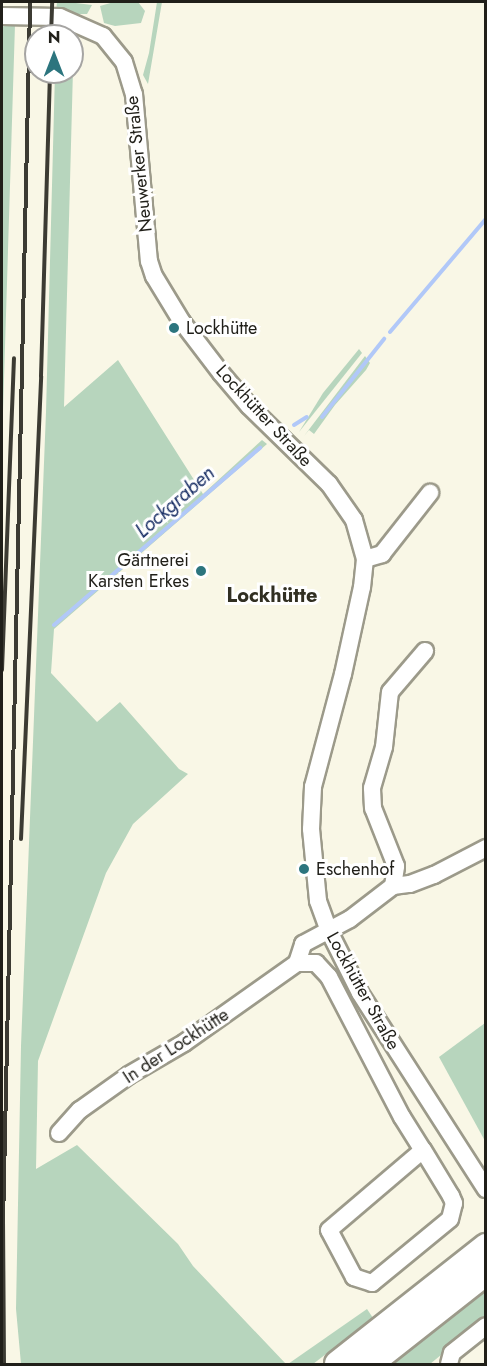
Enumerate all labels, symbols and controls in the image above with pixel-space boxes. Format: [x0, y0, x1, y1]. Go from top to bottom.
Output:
north arrow [24, 24, 84, 84]
text: N [48, 26, 60, 49]
street label: Neuwerker Straße [121, 95, 157, 233]
place label: Lockhütte [186, 317, 257, 339]
marker: Lockhütte [167, 321, 181, 335]
street label: Lockhütter Straße [211, 361, 317, 471]
water label: Lockgraben [131, 461, 219, 543]
place label: Gärtnerei Karsten Erkes [88, 550, 189, 592]
marker: Gärtnerei Karsten Erkes [194, 564, 208, 578]
district label: Lockhütte [227, 583, 317, 607]
place label: Eschenhof [316, 858, 394, 880]
marker: Eschenhof [297, 862, 311, 876]
street label: Lockhütter Straße [322, 928, 404, 1054]
street label: In der Lockhütte [119, 1004, 233, 1088]

